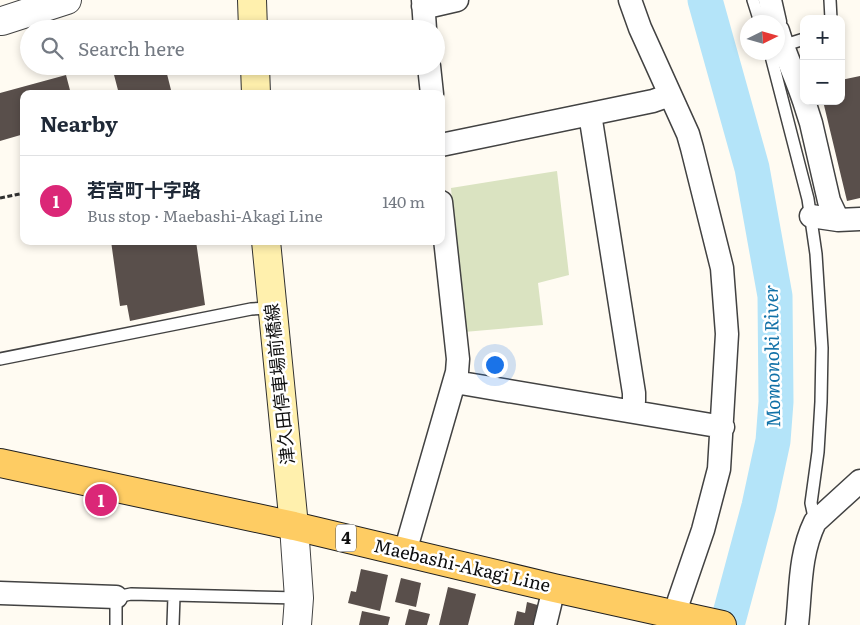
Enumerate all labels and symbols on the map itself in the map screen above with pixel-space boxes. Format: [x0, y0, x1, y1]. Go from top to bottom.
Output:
north arrow [740, 15, 785, 60]
water label: Momonoki River [756, 284, 786, 428]
street label: 津久田停車場前橋線 [257, 302, 300, 466]
your location [482, 352, 508, 378]
pin: 1 [85, 481, 117, 519]
road number: 4 [336, 524, 356, 552]
street label: Maebashi-Akagi Line [371, 531, 553, 598]

